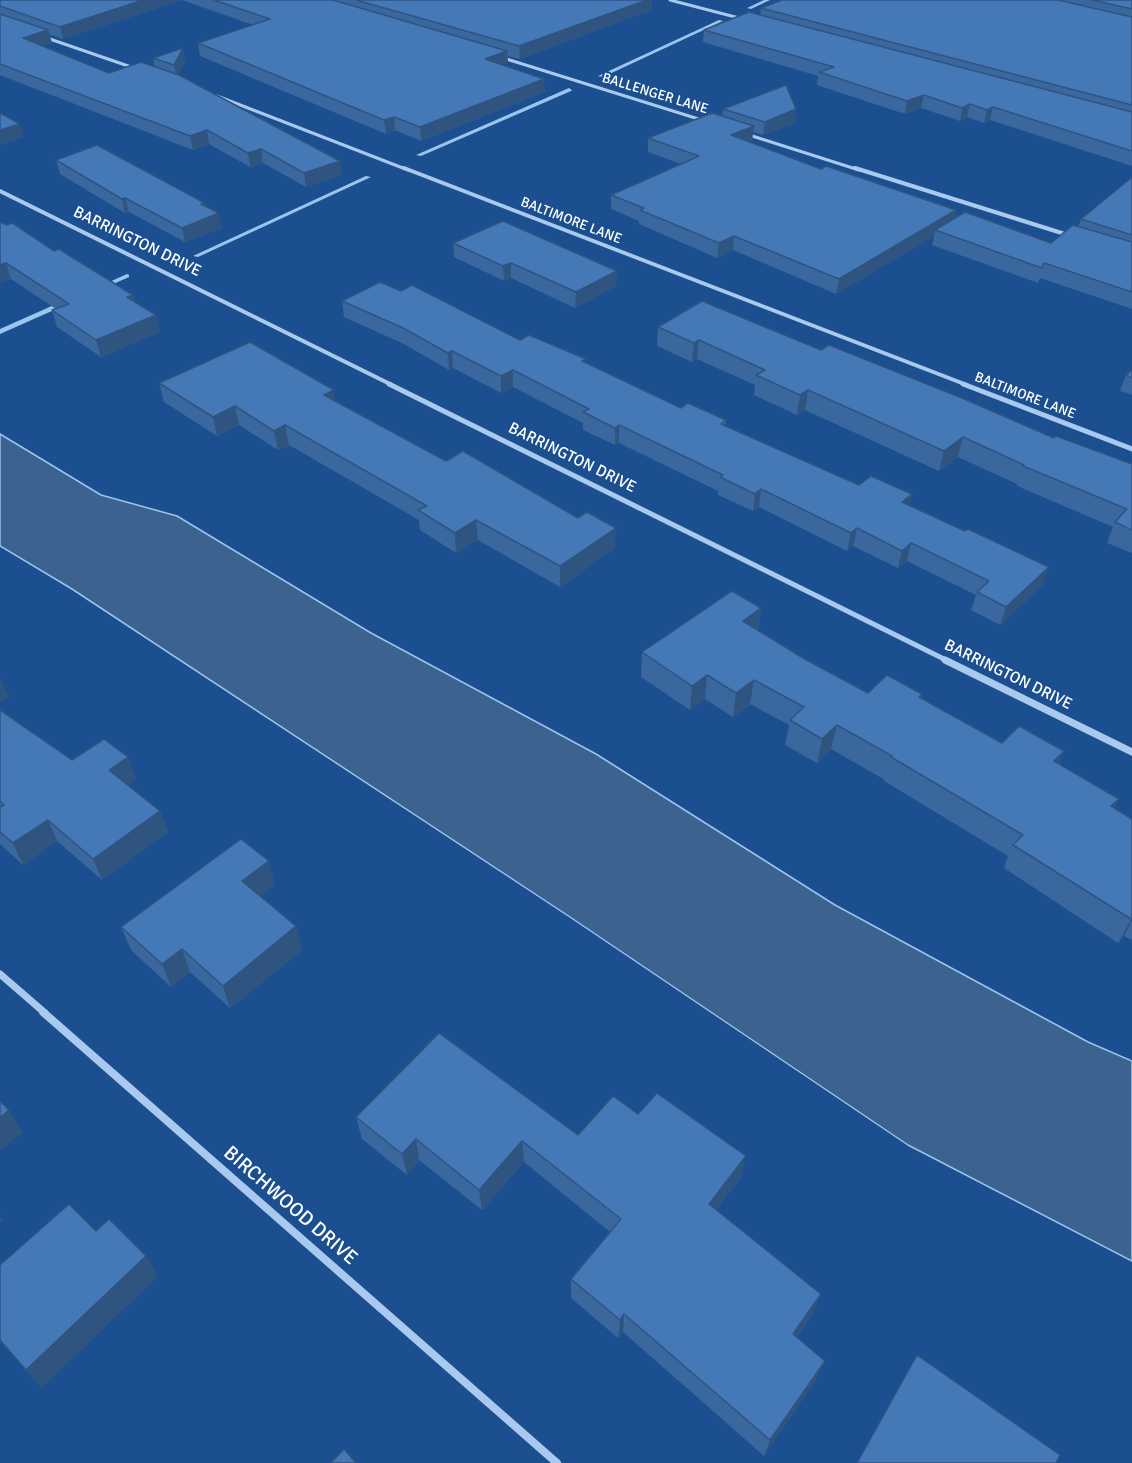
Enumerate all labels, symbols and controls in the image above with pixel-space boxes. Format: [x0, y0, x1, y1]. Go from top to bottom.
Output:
street label: BALLENGER LANE [600, 70, 710, 118]
street label: BALTIMORE LANE [518, 194, 624, 248]
street label: BARRINGTON DRIVE [70, 203, 204, 281]
street label: BALTIMORE LANE [972, 369, 1078, 423]
street label: BARRINGTON DRIVE [505, 419, 639, 497]
street label: BARRINGTON DRIVE [941, 636, 1075, 714]
street label: BIRCHWOOD DRIVE [218, 1141, 362, 1271]

